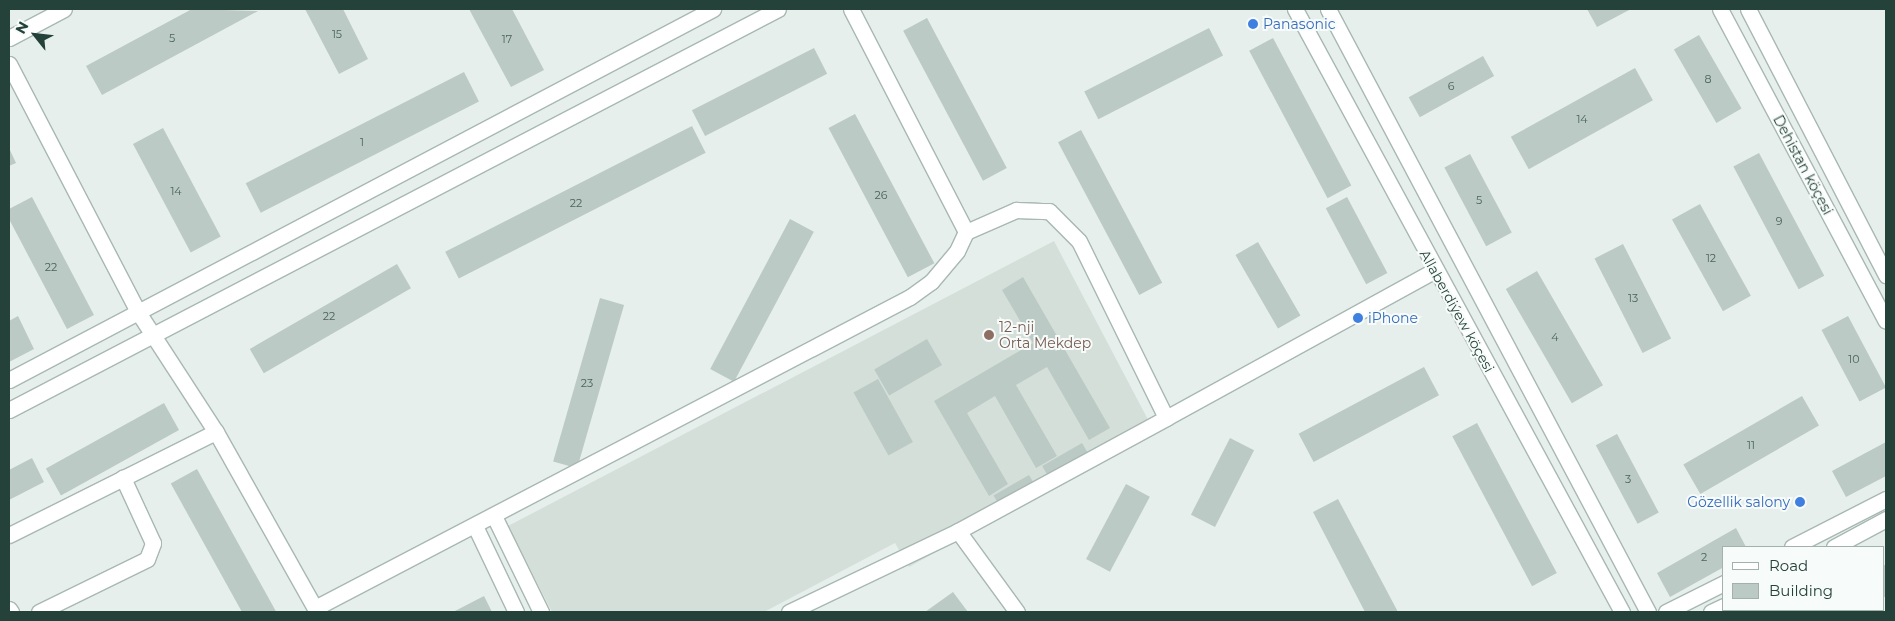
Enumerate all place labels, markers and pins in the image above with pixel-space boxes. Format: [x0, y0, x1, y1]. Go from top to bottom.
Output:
place label: Panasonic [1263, 16, 1336, 32]
marker: Panasonic [1247, 18, 1259, 30]
place label: iPhone [1368, 310, 1418, 326]
marker: iPhone [1352, 312, 1364, 324]
place label: 12-nji Orta Mekdep [999, 319, 1091, 352]
marker: 12-nji Orta Mekdep [983, 329, 995, 341]
place label: Gözellik salony [1687, 494, 1790, 510]
marker: Gözellik salony [1794, 496, 1806, 508]

